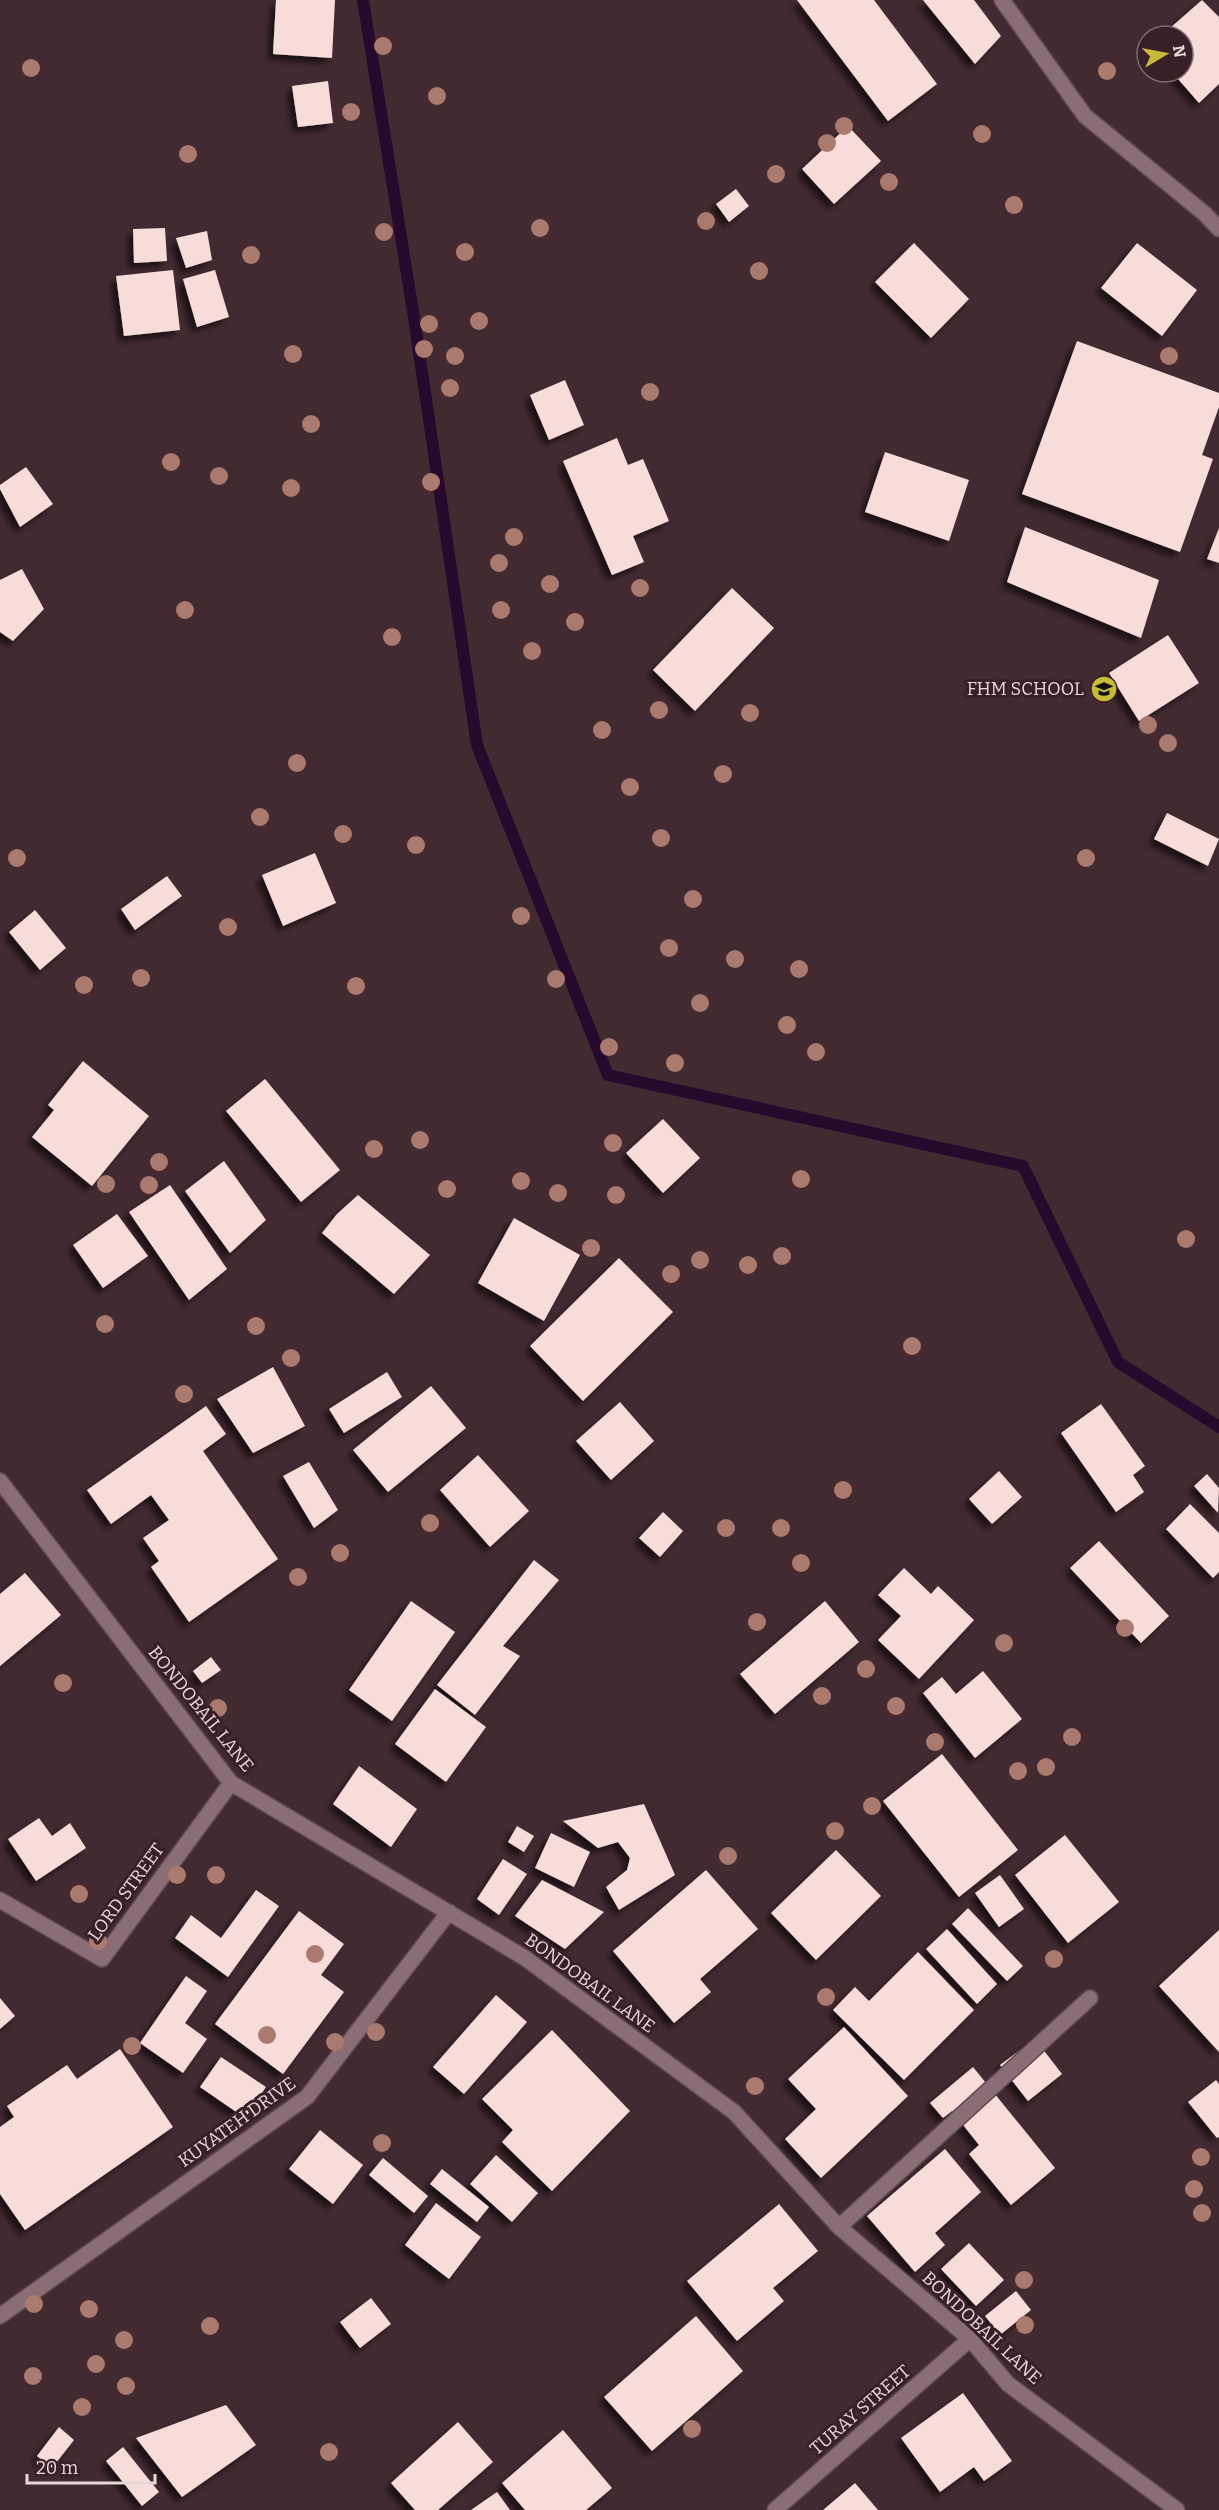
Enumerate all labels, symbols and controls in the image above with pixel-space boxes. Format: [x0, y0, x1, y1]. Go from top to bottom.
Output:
north arrow [1135, 24, 1195, 84]
text: N [1169, 44, 1190, 59]
school or university icon: FHM SCHOOL [1089, 674, 1119, 704]
place label: FHM SCHOOL [967, 678, 1084, 700]
street label: BONDOBAIL LANE [144, 1642, 258, 1776]
street label: LORD STREET [83, 1838, 169, 1945]
street label: BONDOBAIL LANE [521, 1928, 659, 2038]
street label: KUYATEH DRIVE [174, 2072, 300, 2172]
street label: BONDOBAIL LANE [918, 2267, 1046, 2389]
street label: TURAY STREET [805, 2360, 915, 2460]
scale bar [27, 2447, 154, 2485]
text: 20 m [36, 2457, 78, 2479]

